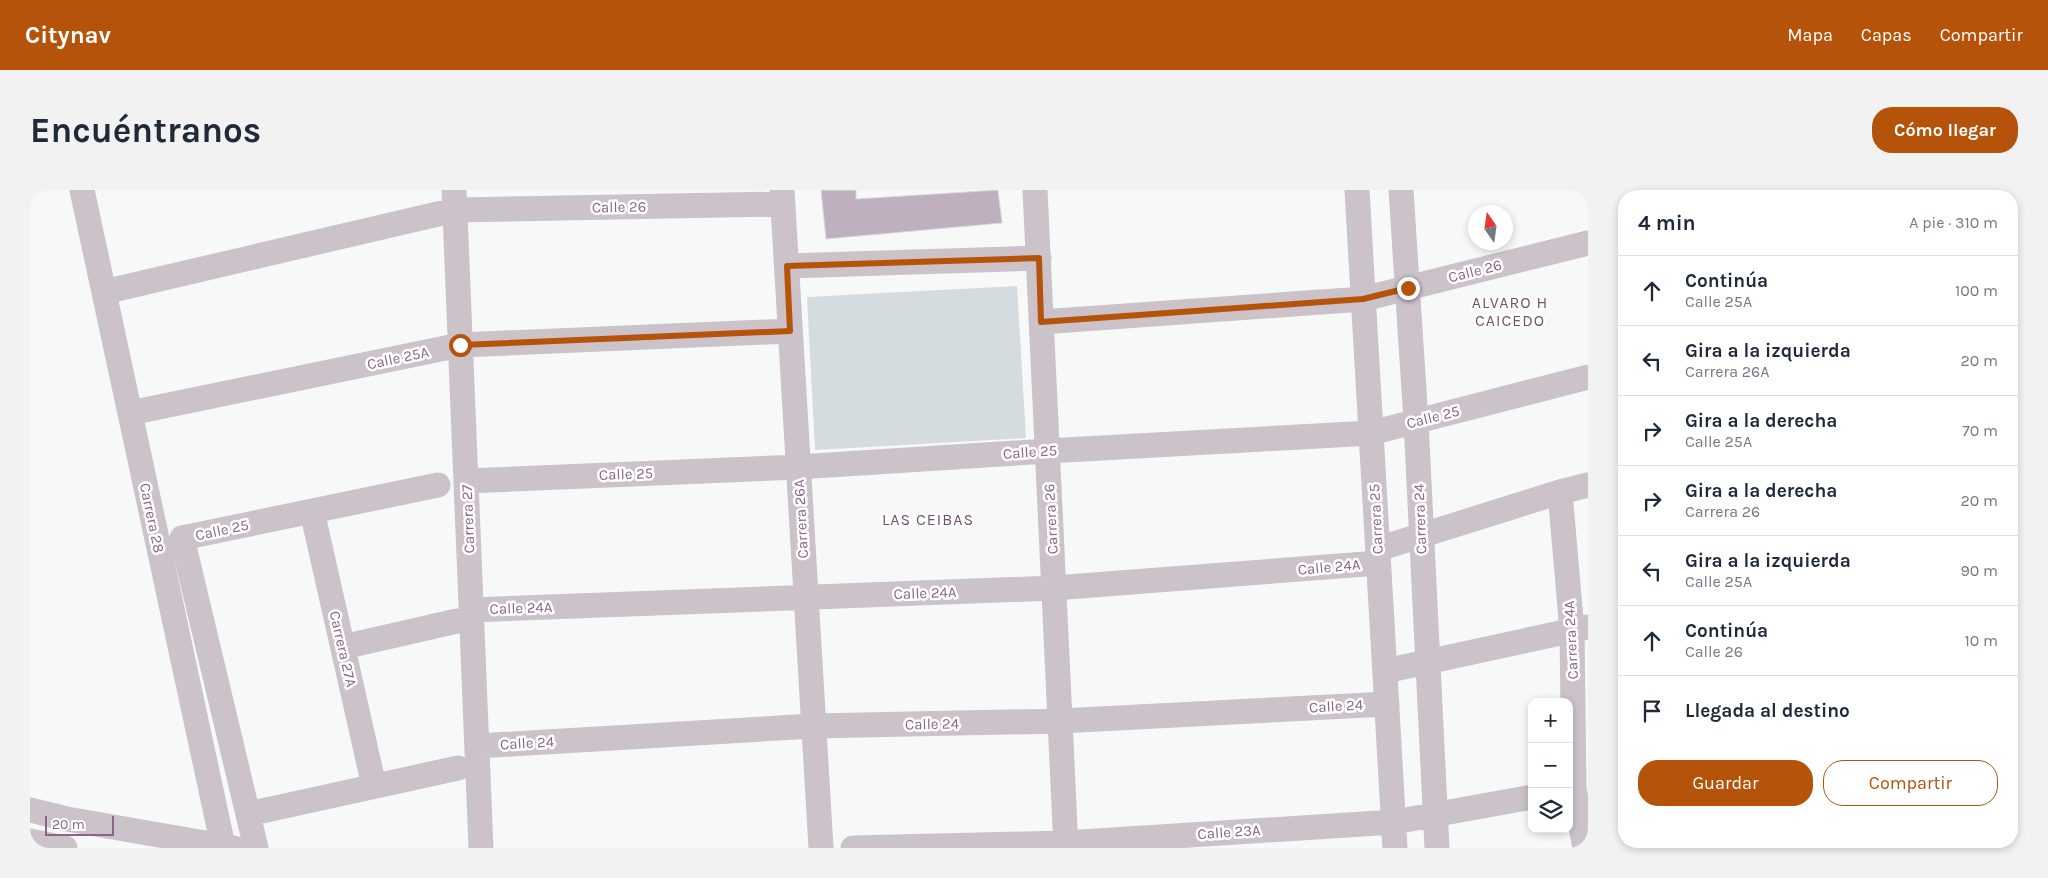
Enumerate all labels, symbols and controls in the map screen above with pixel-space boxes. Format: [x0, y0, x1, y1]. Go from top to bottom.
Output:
text: Citynav [25, 21, 111, 49]
text: Mapa [1787, 24, 1833, 46]
text: Capas [1861, 24, 1912, 46]
text: Compartir [1940, 24, 2023, 46]
button: Cómo llegar [1872, 107, 2018, 153]
text: Encuéntranos [30, 110, 261, 151]
street label: Calle 26 [592, 198, 646, 216]
north arrow [1468, 205, 1513, 250]
text: 4 min [1638, 211, 1696, 235]
text: A pie · 310 m [1909, 213, 1998, 232]
street label: Calle 26 [1446, 256, 1504, 286]
text: Continúa [1685, 270, 1768, 292]
route end [1397, 277, 1420, 300]
icon: ahead [1638, 277, 1666, 305]
text: 100 m [1955, 281, 1998, 300]
text: Calle 25A [1685, 292, 1752, 311]
district label: ALVARO H CAICEDO [1472, 293, 1548, 330]
route start [449, 334, 472, 357]
text: Gira a la izquierda [1685, 340, 1851, 362]
street label: Calle 25A [365, 343, 431, 373]
icon: left [1638, 347, 1666, 375]
text: 20 m [1960, 351, 1998, 370]
text: Carrera 26A [1685, 362, 1769, 381]
street label: Calle 25 [1404, 402, 1462, 432]
text: Gira a la derecha [1685, 410, 1837, 432]
icon: right [1638, 417, 1666, 445]
text: 70 m [1962, 421, 1998, 440]
text: Calle 25A [1685, 432, 1752, 451]
street label: Calle 25 [1002, 441, 1058, 463]
street label: Calle 25 [599, 464, 653, 484]
street label: Carrera 26A [790, 479, 812, 559]
text: Gira a la derecha [1685, 480, 1837, 502]
street label: Carrera 28 [136, 481, 168, 555]
street label: Carrera 26 [1040, 483, 1062, 555]
street label: Carrera 25 [1365, 483, 1387, 555]
street label: Carrera 24 [1410, 483, 1430, 554]
street label: Carrera 27 [458, 484, 478, 554]
icon: right [1638, 487, 1666, 515]
text: 20 m [1960, 491, 1998, 510]
text: Carrera 26 [1685, 502, 1760, 521]
district label: LAS CEIBAS [882, 510, 974, 529]
street label: Calle 25 [194, 516, 250, 544]
text: Gira a la izquierda [1685, 550, 1851, 572]
street label: Calle 24A [1297, 555, 1361, 579]
icon: left [1638, 557, 1666, 585]
text: 90 m [1960, 561, 1998, 580]
text: Calle 25A [1685, 572, 1752, 591]
street label: Calle 24A [893, 583, 957, 603]
street label: Calle 24A [489, 598, 553, 618]
street label: Carrera 24A [1560, 600, 1582, 680]
street label: Carrera 27A [326, 609, 361, 689]
text: Continúa [1685, 620, 1768, 642]
icon: ahead [1638, 627, 1666, 655]
text: 10 m [1964, 631, 1998, 650]
text: Calle 26 [1685, 642, 1743, 661]
street label: Calle 24 [1308, 696, 1364, 716]
icon: arrive [1638, 697, 1666, 725]
map controls [1528, 698, 1573, 833]
button: + [1528, 698, 1573, 743]
text: Llegada al destino [1685, 700, 1850, 722]
street label: Calle 24 [905, 715, 960, 733]
street label: Calle 24 [499, 733, 555, 753]
button: − [1528, 743, 1573, 788]
button: Guardar [1638, 760, 1813, 806]
button: Compartir [1823, 760, 1998, 806]
button: layers [1528, 788, 1573, 833]
scale bar [45, 813, 114, 836]
text: 20 m [52, 816, 85, 833]
street label: Calle 23A [1197, 821, 1262, 843]

